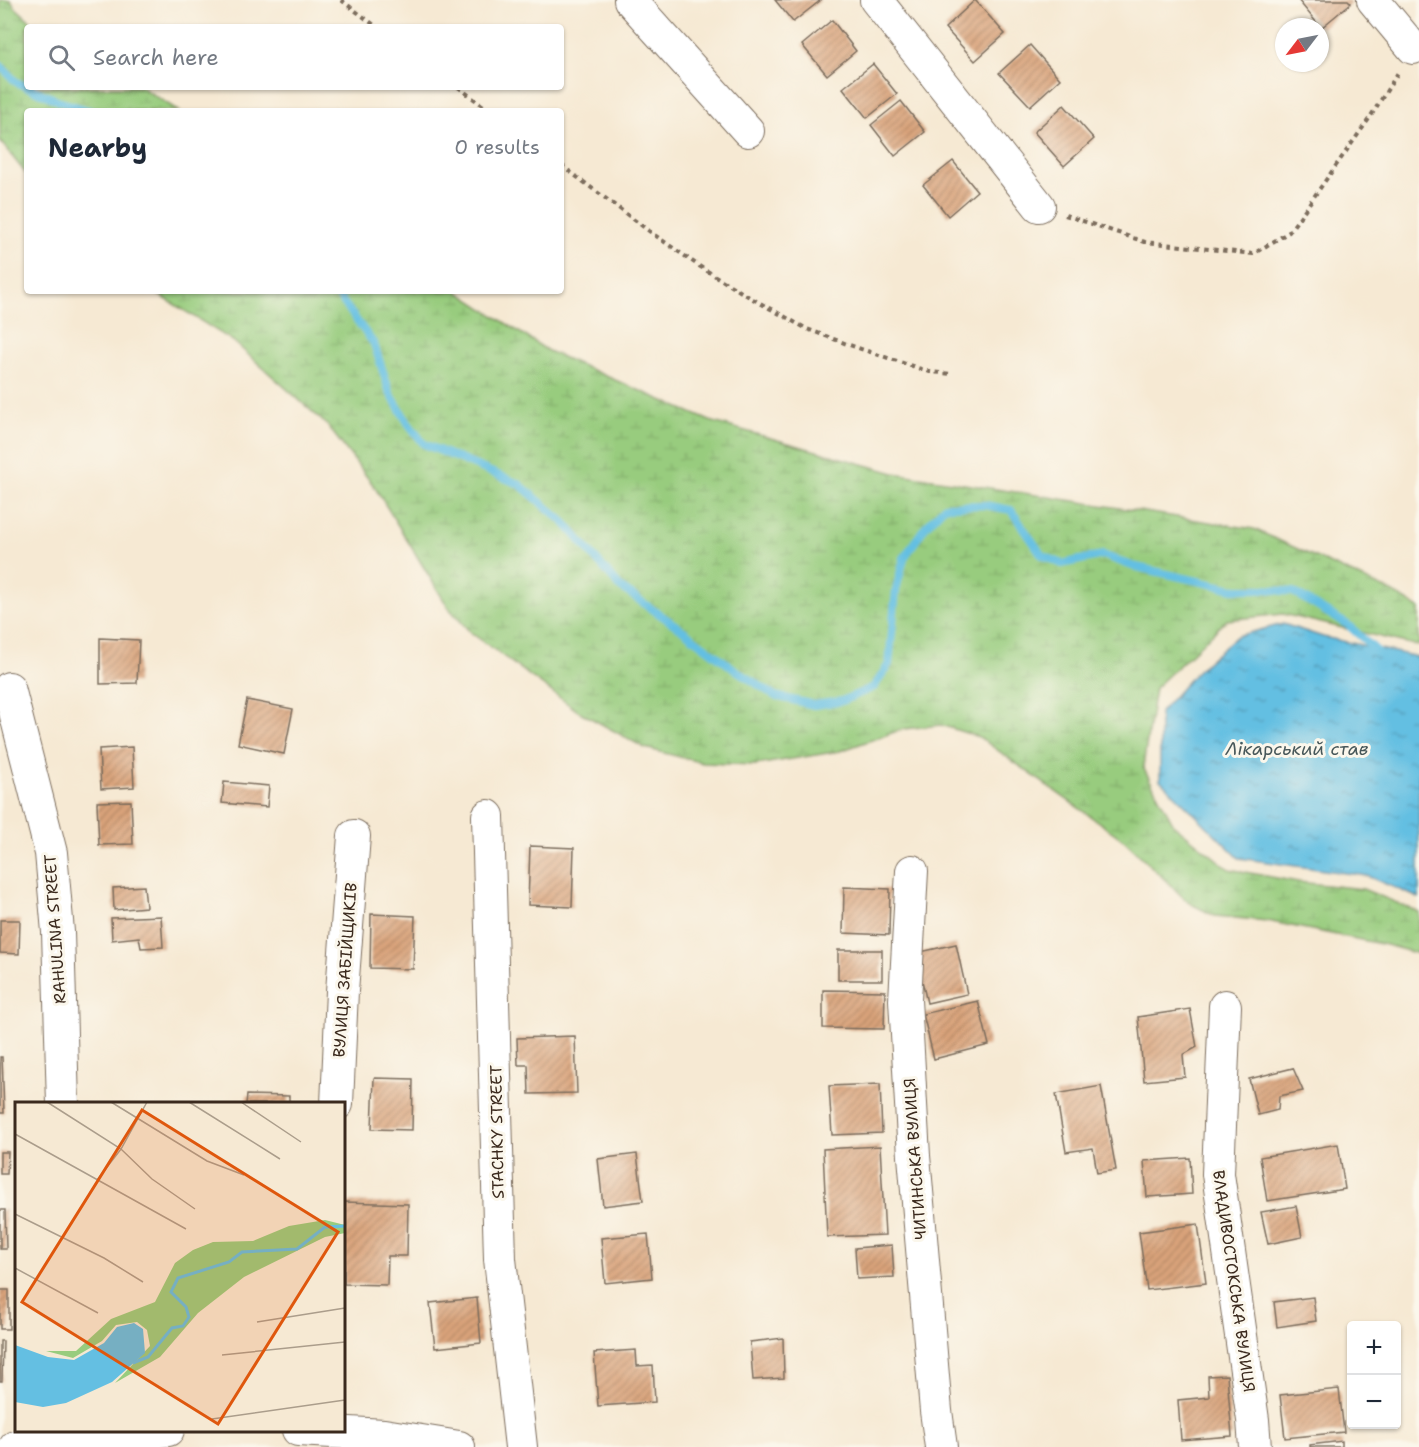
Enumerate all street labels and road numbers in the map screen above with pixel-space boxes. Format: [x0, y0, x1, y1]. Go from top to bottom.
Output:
street label: RAHULINA STREET [39, 853, 71, 1005]
street label: ВУЛИЦЯ ЗАБІЙЩИКІВ [328, 882, 362, 1058]
street label: STACHKY STREET [485, 1065, 509, 1199]
street label: ЧИТИНСЬКА ВУЛИЦЯ [899, 1077, 931, 1241]
street label: ВЛАДИВОСТОКСЬКА ВУЛИЦЯ [1208, 1169, 1260, 1393]

